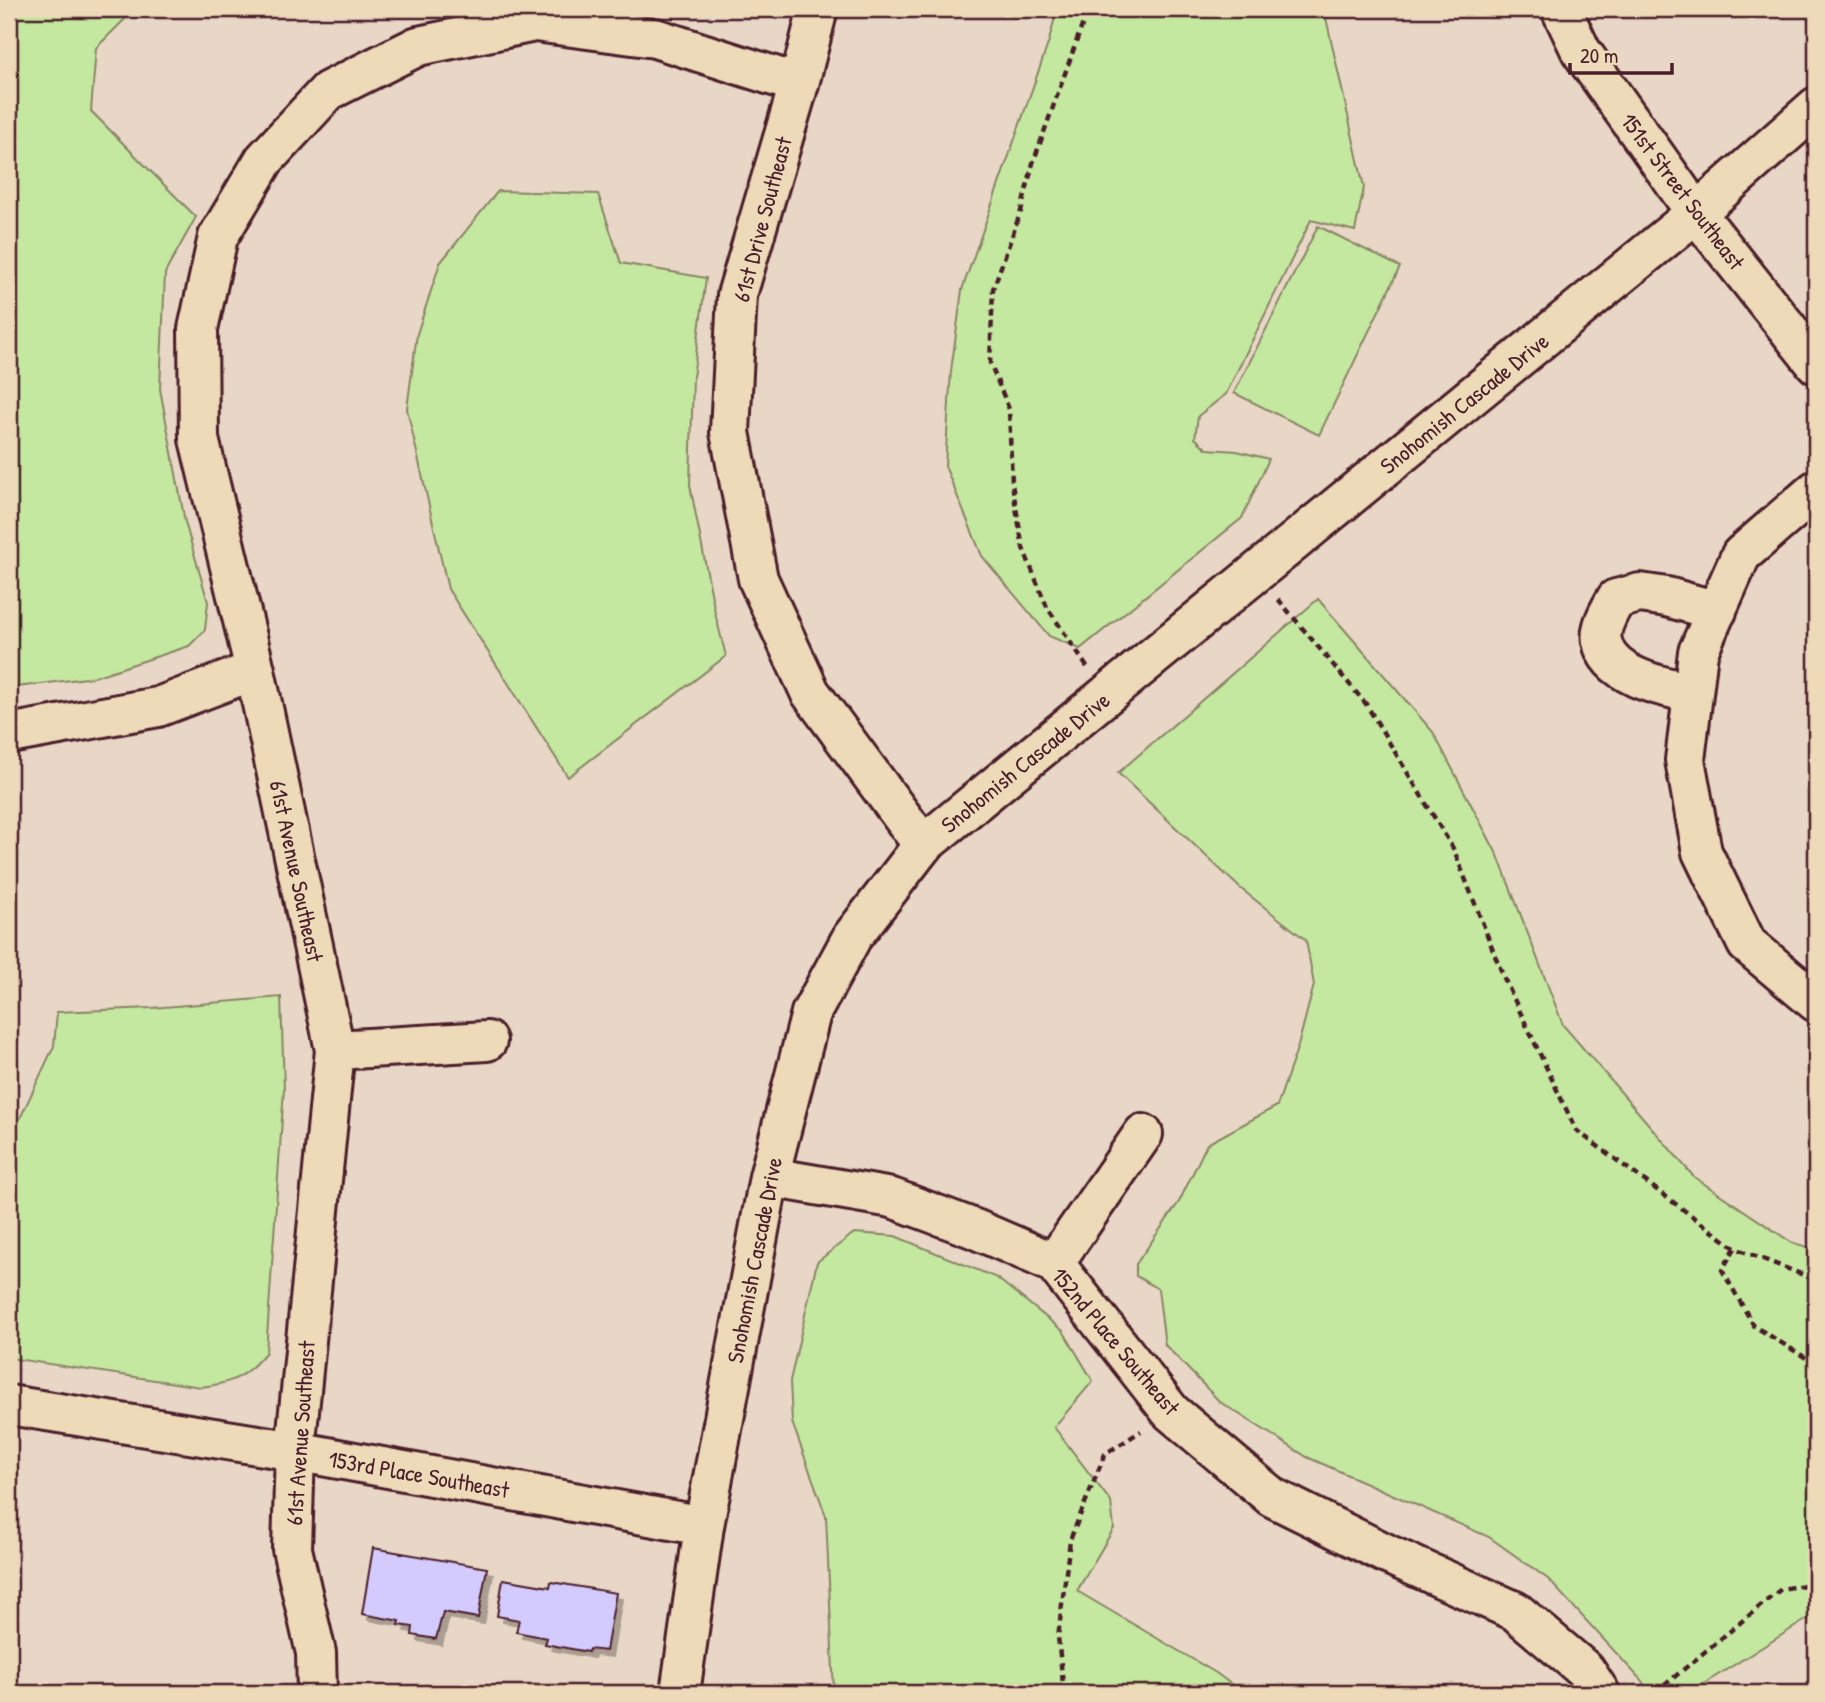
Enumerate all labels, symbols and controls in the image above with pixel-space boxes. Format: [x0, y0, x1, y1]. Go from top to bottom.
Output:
scale bar [1570, 32, 1671, 76]
text: 20 m [1580, 41, 1618, 70]
street label: 151st Street Southeast [1614, 106, 1753, 277]
street label: 61st Drive Southeast [725, 132, 799, 305]
street label: Snohomish Cascade Drive [1373, 325, 1555, 481]
street label: Snohomish Cascade Drive [934, 684, 1116, 840]
street label: 61st Avenue Southeast [263, 777, 332, 966]
street label: Snohomish Cascade Drive [719, 1155, 789, 1365]
street label: 152nd Place Southeast [1045, 1260, 1188, 1422]
street label: 61st Avenue Southeast [278, 1339, 322, 1526]
street label: 153rd Place Southeast [326, 1443, 513, 1505]

